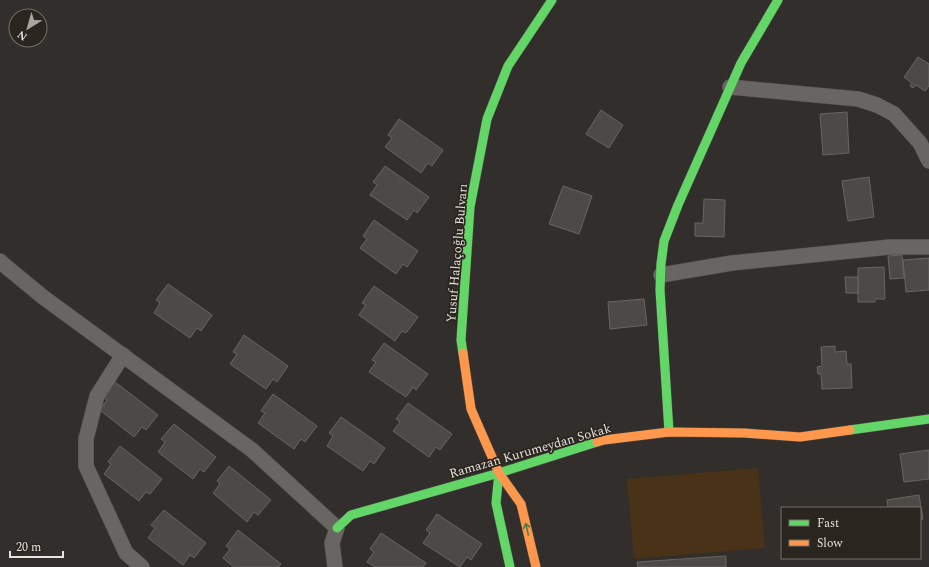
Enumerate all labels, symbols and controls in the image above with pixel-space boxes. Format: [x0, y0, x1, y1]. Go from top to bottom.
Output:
north arrow [8, 8, 48, 48]
text: N [14, 26, 31, 45]
street label: Yusuf Halaçoğlu Bulvarı [441, 183, 473, 324]
street label: Ramazan Kurumeydan Sokak [447, 418, 614, 484]
legend [781, 507, 921, 559]
text: Fast [817, 514, 839, 533]
one-way arrow [523, 523, 531, 536]
scale bar [10, 533, 63, 559]
text: Slow [817, 534, 843, 553]
text: 20 m [16, 538, 41, 557]

